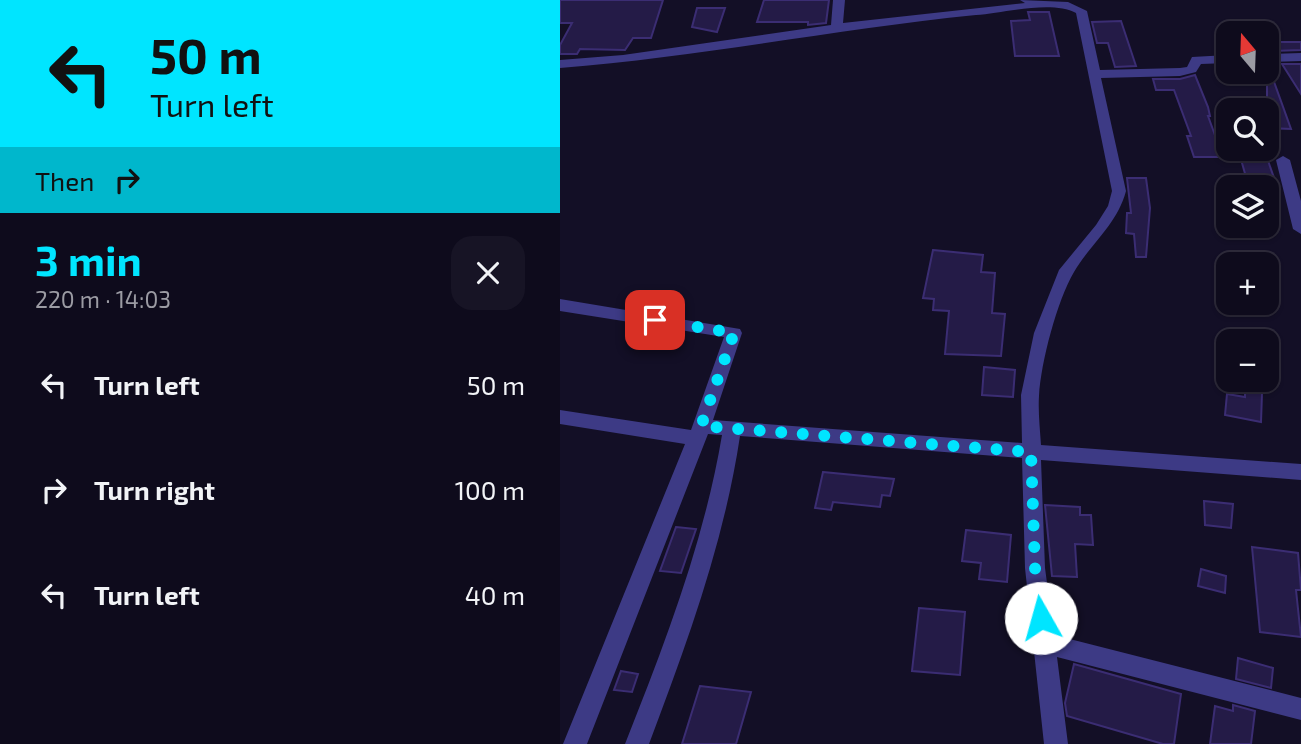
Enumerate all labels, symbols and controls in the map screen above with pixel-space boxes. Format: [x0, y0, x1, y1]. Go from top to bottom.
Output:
north arrow [1216, 21, 1279, 84]
map controls [1216, 21, 1279, 392]
text: 50 m [150, 25, 262, 84]
icon: left [35, 28, 126, 119]
text: Turn left [150, 85, 274, 123]
button: search [1216, 98, 1279, 161]
icon: right [108, 161, 146, 199]
text: Then [35, 165, 94, 196]
button: layers [1216, 175, 1279, 238]
text: 3 min [35, 234, 142, 284]
button: close [451, 236, 525, 310]
button: + [1216, 252, 1279, 315]
text: 220 m · 14:03 [35, 285, 171, 313]
pin [625, 290, 685, 350]
icon: arrive [636, 301, 674, 339]
button: − [1216, 329, 1279, 392]
icon: left [35, 366, 73, 404]
text: Turn left [94, 369, 200, 400]
text: 50 m [467, 369, 525, 400]
icon: right [35, 471, 73, 509]
text: Turn right [94, 474, 215, 505]
text: 100 m [455, 474, 525, 505]
icon: left [35, 576, 73, 614]
text: Turn left [94, 579, 200, 610]
text: 40 m [465, 579, 525, 610]
position arrow [1004, 581, 1078, 655]

